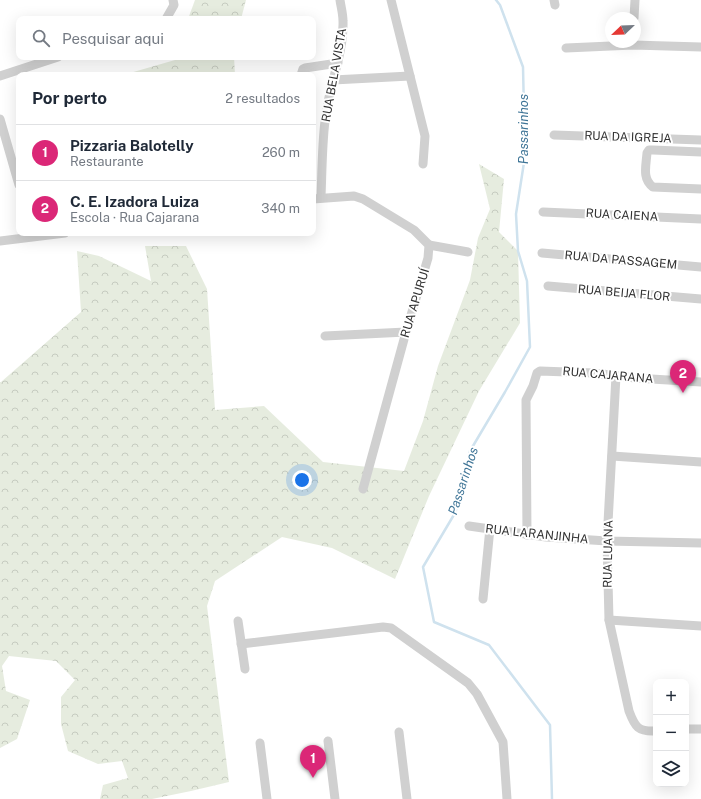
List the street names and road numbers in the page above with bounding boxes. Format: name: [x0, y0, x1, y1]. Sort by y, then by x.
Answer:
street label: RUA BELA VISTA: [319, 26, 349, 123]
street label: RUA DA IGREJA: [584, 128, 672, 146]
street label: RUA CAIENA: [585, 206, 659, 224]
street label: RUA DA PASSAGEM: [564, 248, 678, 272]
street label: RUA APURUÍ: [398, 266, 432, 339]
street label: RUA BEIJA FLOR: [577, 282, 671, 304]
street label: RUA CAJARANA: [562, 364, 654, 386]
street label: RUA LUANA: [600, 519, 616, 588]
street label: RUA LARANJINHA: [485, 522, 590, 546]

